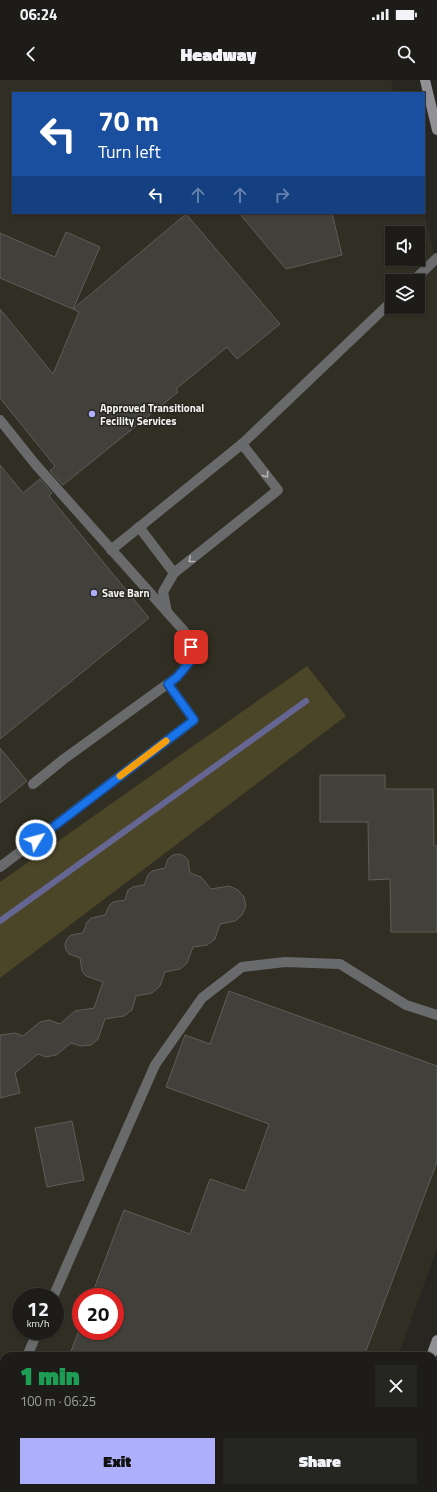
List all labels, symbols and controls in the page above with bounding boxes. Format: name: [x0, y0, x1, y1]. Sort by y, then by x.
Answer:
text: 06:24: [20, 3, 57, 26]
text: Headway: [181, 41, 256, 68]
icon: back: [20, 43, 42, 65]
icon: search: [395, 43, 417, 65]
text: 70 m: [98, 99, 159, 142]
icon: left: [32, 108, 84, 160]
text: Turn left: [98, 138, 161, 165]
icon: left: [145, 184, 167, 206]
icon: ahead: [187, 184, 209, 206]
icon: ahead: [229, 184, 251, 206]
icon: right: [271, 184, 293, 206]
map controls: [385, 226, 425, 314]
button: sound: [385, 226, 425, 266]
button: layers: [385, 274, 425, 314]
place label: Approved Transitional Fecility Services: [100, 400, 204, 429]
marker: Approved Transitional Fecility Services: [87, 409, 97, 419]
one-way arrow: [261, 471, 268, 478]
one-way arrow: [189, 555, 196, 562]
place label: Save Barn: [102, 585, 149, 601]
marker: Save Barn: [89, 588, 99, 598]
pin: [174, 630, 208, 664]
icon: arrive: [180, 636, 202, 658]
position arrow: [15, 819, 57, 861]
speed limit sign: 20: [72, 1288, 124, 1340]
text: 12: [27, 1293, 49, 1324]
text: km/h: [27, 1316, 49, 1331]
text: 1 min: [20, 1358, 80, 1394]
button: close: [375, 1365, 417, 1407]
text: 100 m · 06:25: [20, 1391, 96, 1411]
button: Exit: [20, 1438, 215, 1484]
button: Share: [223, 1438, 417, 1484]

